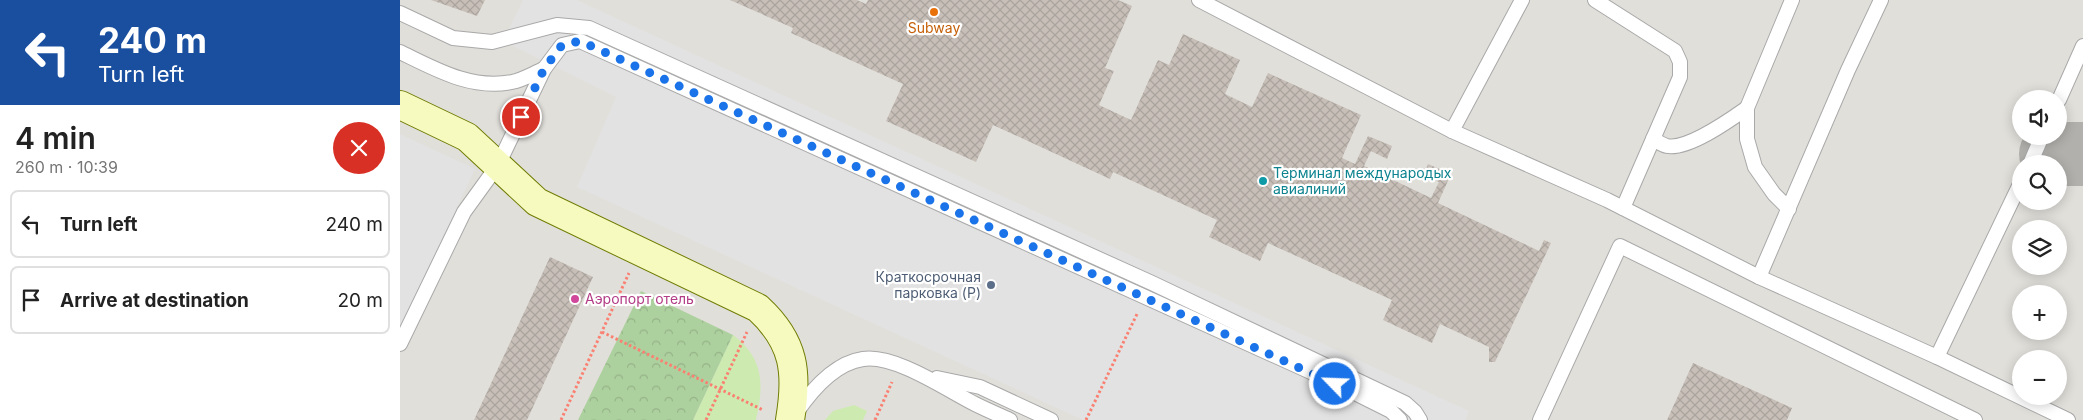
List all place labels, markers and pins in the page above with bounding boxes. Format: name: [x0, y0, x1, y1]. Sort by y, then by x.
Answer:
marker: Subway: [928, 6, 940, 18]
place label: Subway: [908, 19, 960, 36]
pin: [500, 96, 542, 138]
place label: Терминал международых авиалиний: [1273, 164, 1452, 197]
marker: Терминал международых авиалиний: [1257, 175, 1269, 187]
place label: Краткосрочная парковка (P): [876, 268, 981, 301]
marker: Краткосрочная парковка (P): [985, 279, 997, 291]
place label: Аэропорт отель: [585, 290, 694, 307]
marker: Аэропорт отель: [569, 293, 581, 305]

